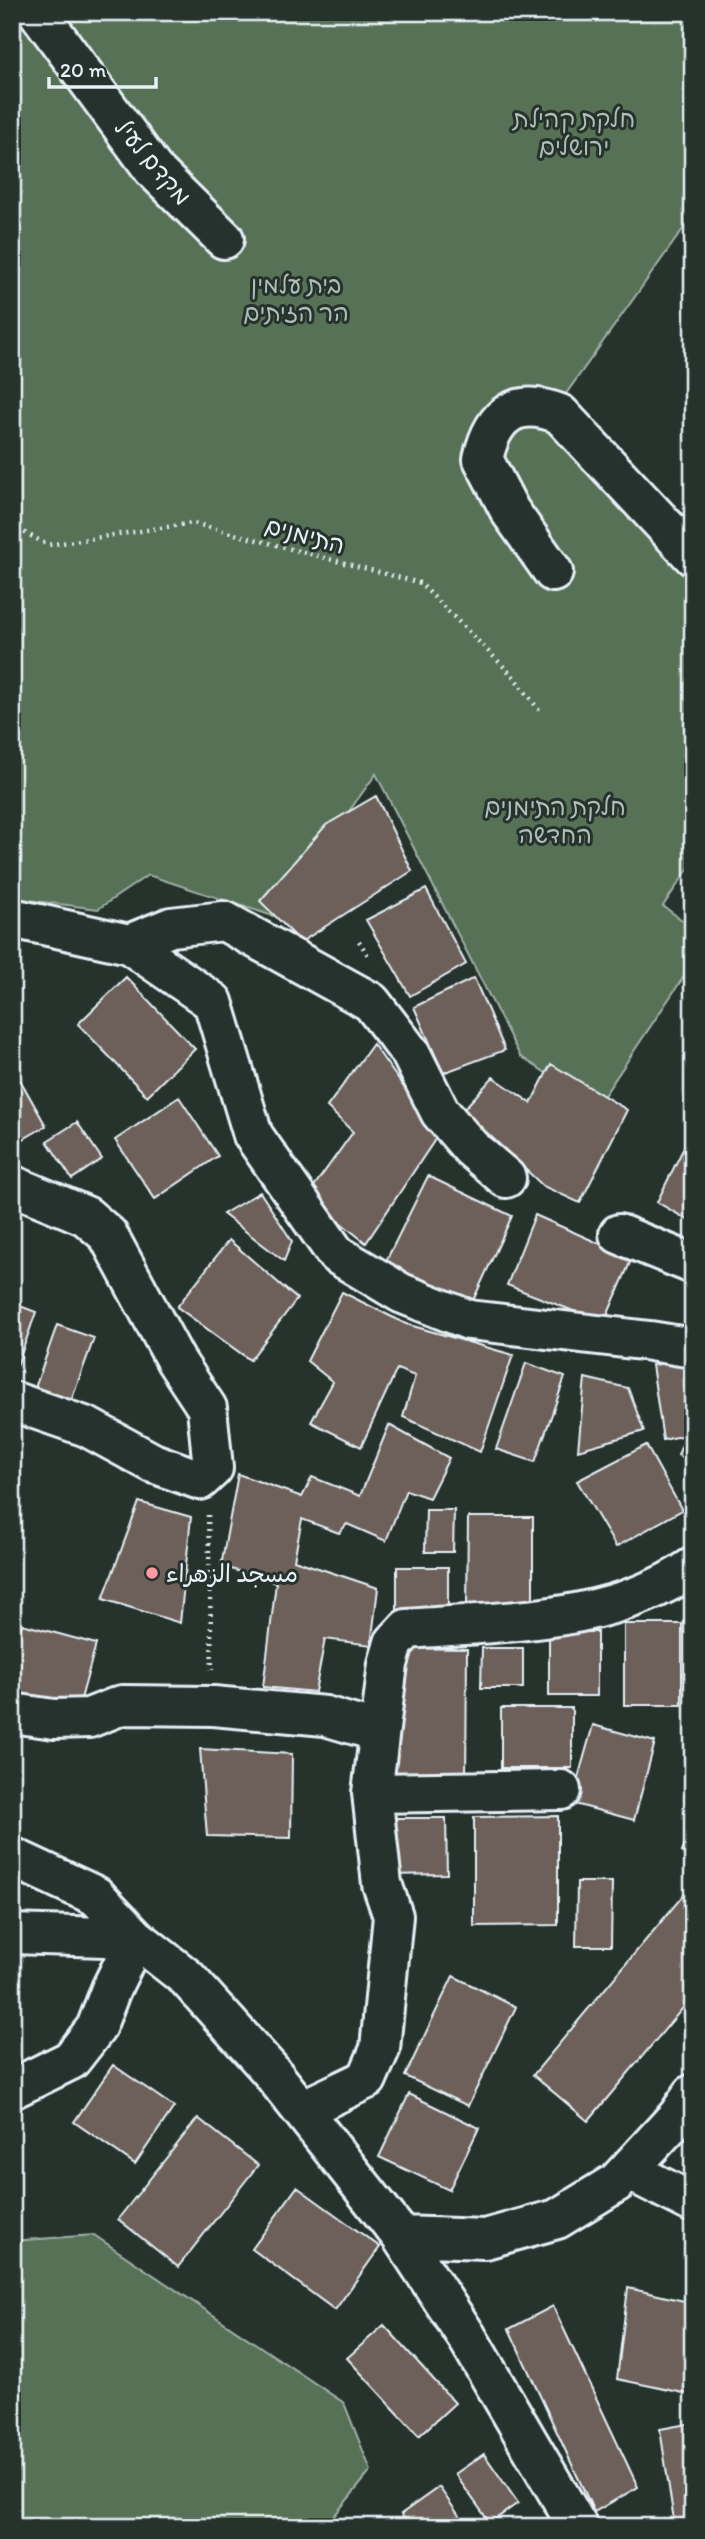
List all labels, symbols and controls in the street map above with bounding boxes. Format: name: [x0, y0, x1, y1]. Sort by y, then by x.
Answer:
scale bar: [49, 46, 156, 90]
text: 20 m: [60, 57, 107, 82]
park label: חלקת קהילת ירושלים: [511, 104, 635, 161]
street label: מקדם לעיל: [109, 113, 197, 211]
park label: בית עלמין הר הזיתים: [243, 270, 349, 327]
street label: התימנים: [262, 510, 348, 560]
park label: חלקת התימנים החדשה: [484, 792, 626, 849]
place label: مسجد الزهراء: [166, 1559, 298, 1588]
marker: مسجد الزهراء: [144, 1565, 160, 1581]

